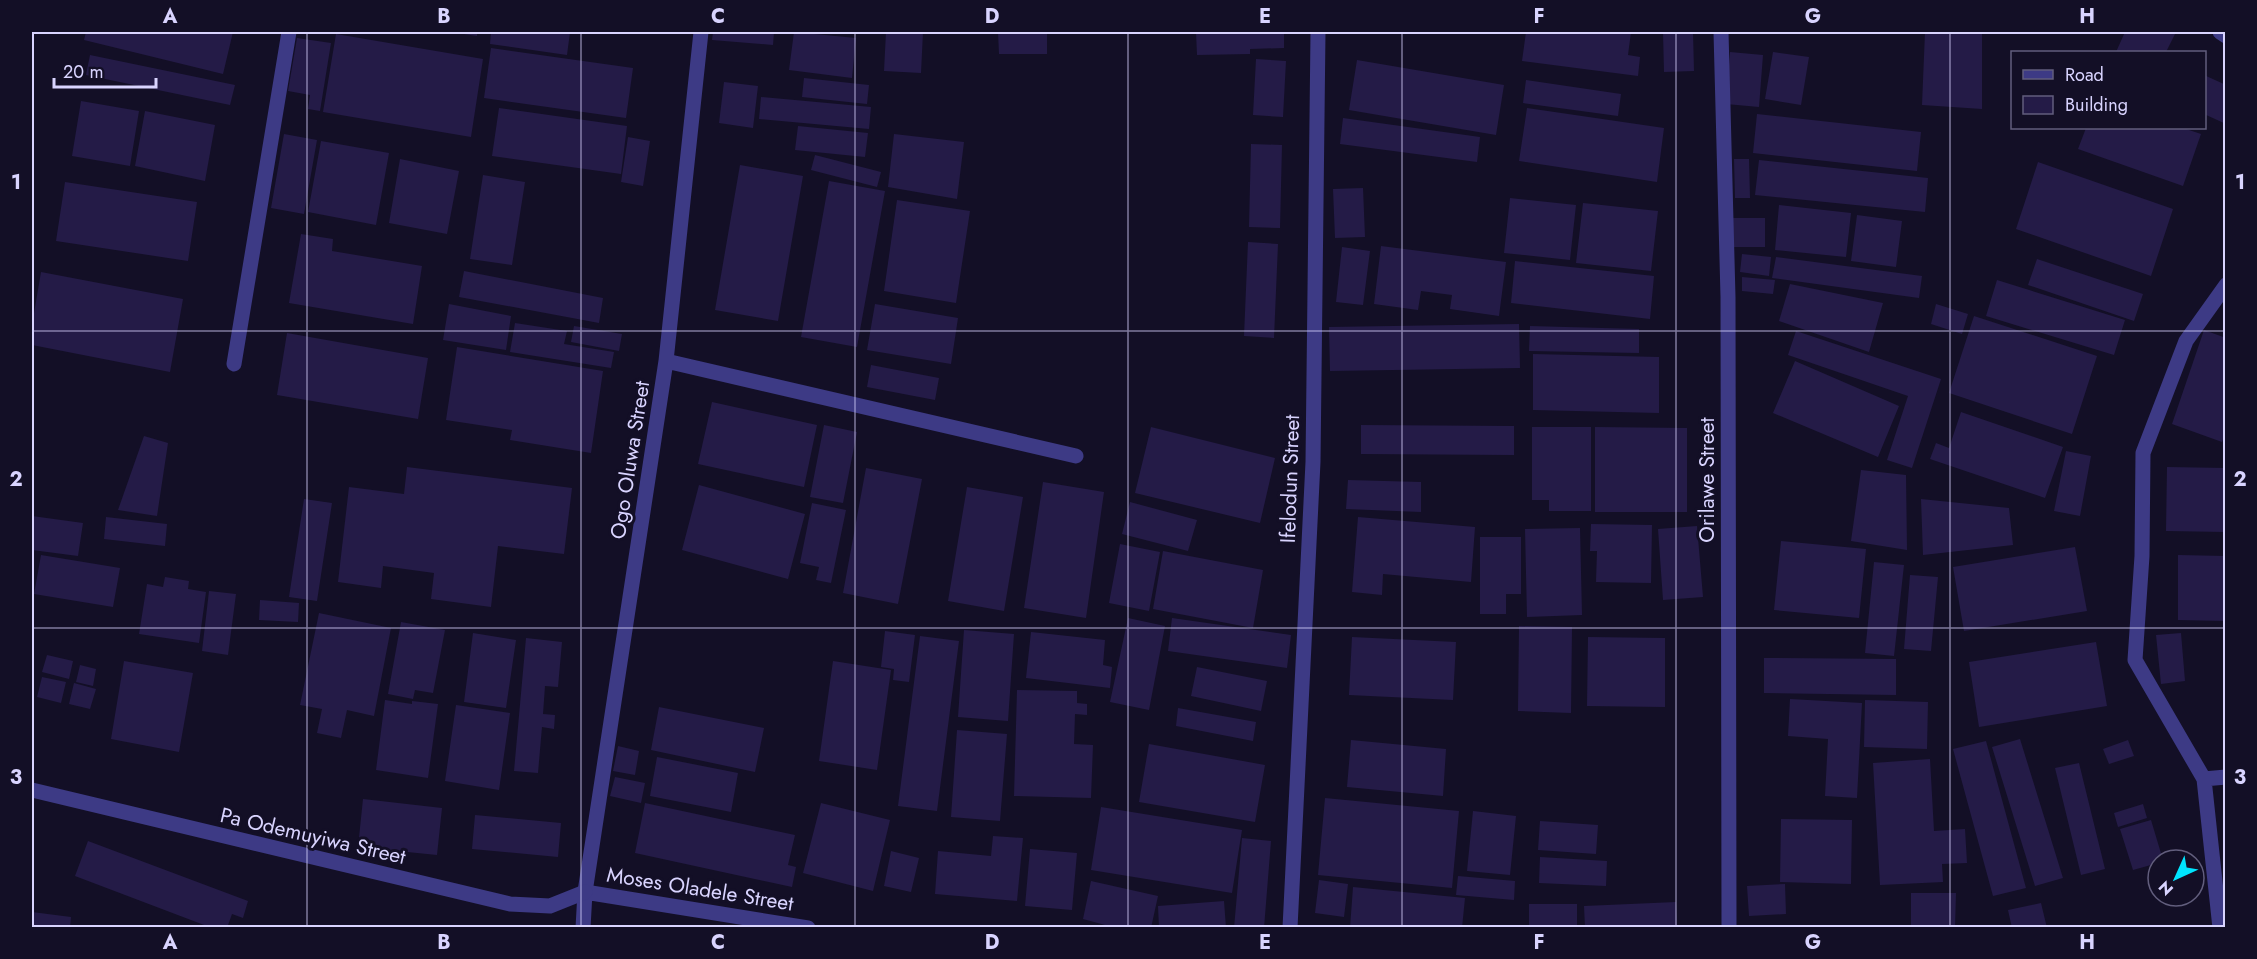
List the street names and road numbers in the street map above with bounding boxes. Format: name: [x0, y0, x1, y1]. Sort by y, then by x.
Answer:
street label: Ogo Oluwa Street: [603, 379, 657, 541]
street label: Ifelodun Street: [1273, 414, 1307, 544]
street label: Orilawe Street: [1692, 417, 1722, 543]
street label: Pa Odemuyiwa Street: [217, 800, 409, 872]
street label: Moses Oladele Street: [604, 859, 796, 919]

